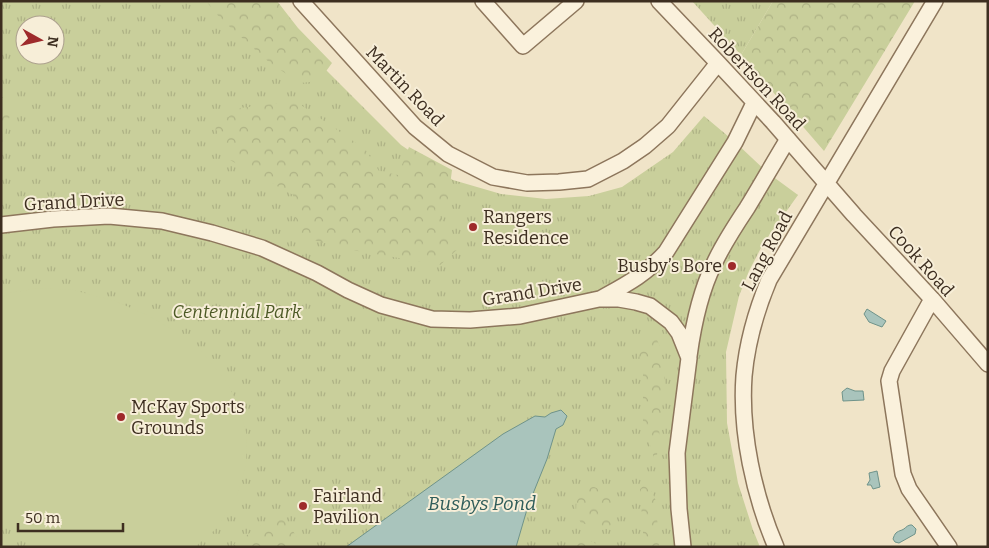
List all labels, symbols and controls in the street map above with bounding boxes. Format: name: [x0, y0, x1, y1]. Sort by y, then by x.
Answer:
north arrow: [15, 15, 65, 65]
street label: Robertson Road: [704, 23, 810, 135]
text: N: [43, 35, 62, 48]
street label: Martin Road: [361, 41, 449, 131]
street label: Grand Drive: [23, 188, 125, 216]
place label: Rangers Residence: [483, 206, 569, 249]
street label: Lang Road: [737, 207, 797, 295]
marker: Rangers Residence: [467, 221, 479, 233]
street label: Cook Road: [883, 221, 959, 301]
place label: Busby’s Bore: [617, 255, 722, 277]
marker: Busby’s Bore: [726, 260, 738, 272]
street label: Grand Drive: [481, 273, 583, 311]
park label: Centennial Park: [173, 301, 302, 323]
place label: McKay Sports Grounds: [131, 396, 245, 439]
marker: McKay Sports Grounds: [115, 411, 127, 423]
place label: Fairland Pavilion: [313, 485, 383, 528]
water label: Busbys Pond: [428, 492, 536, 515]
scale bar: [18, 500, 122, 532]
marker: Fairland Pavilion: [297, 500, 309, 512]
text: 50 m: [25, 509, 61, 527]

